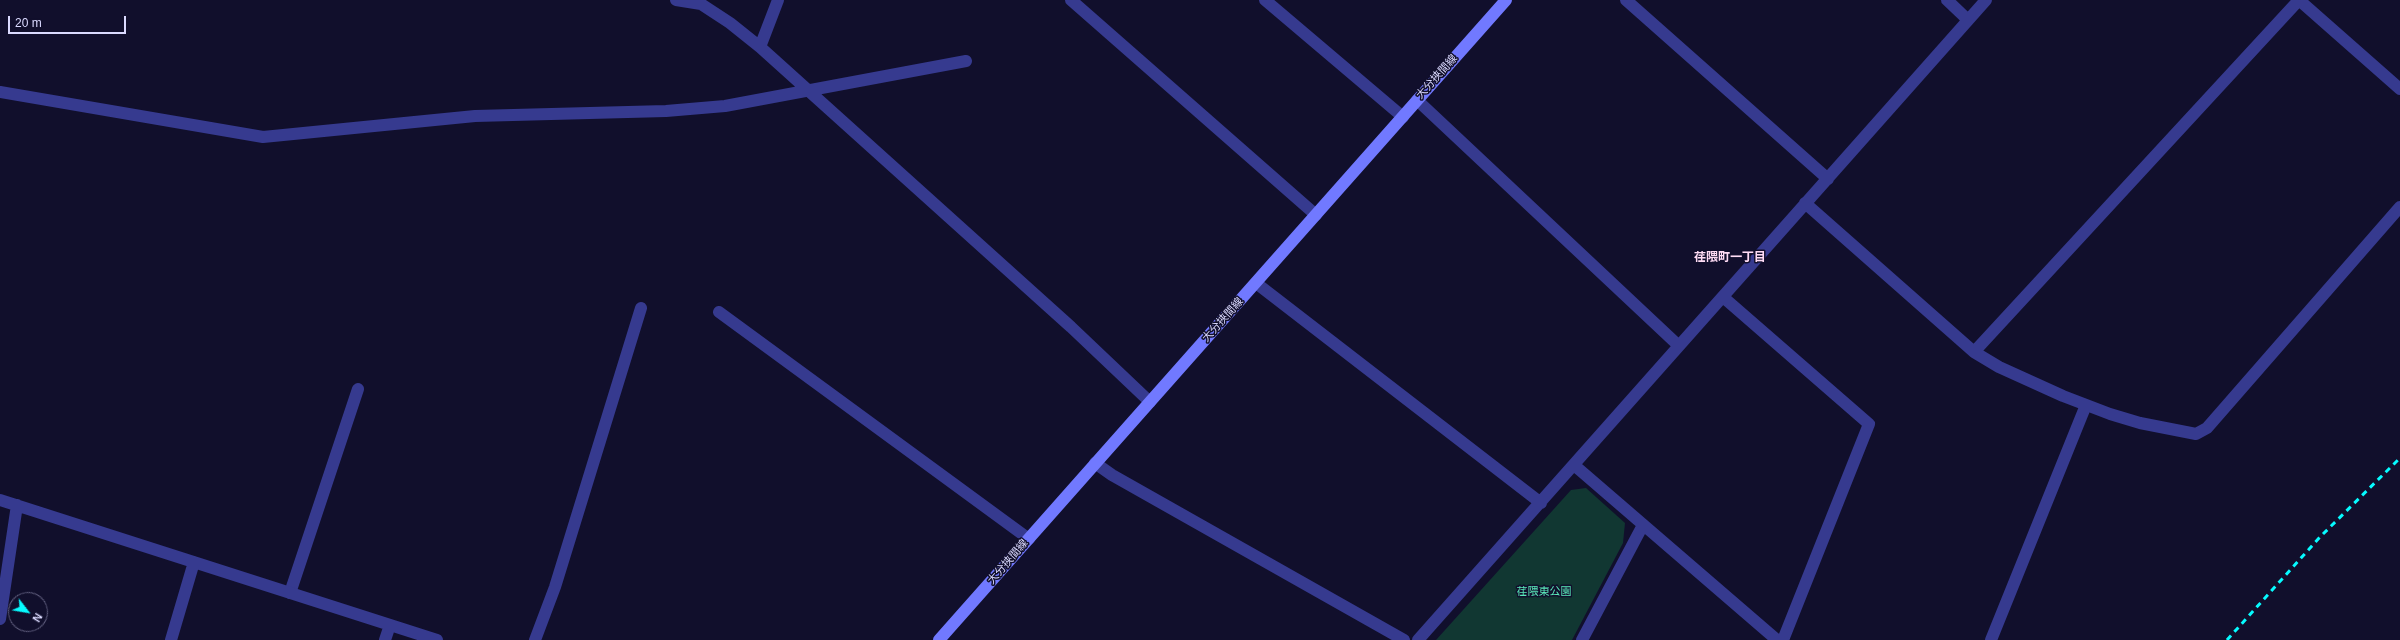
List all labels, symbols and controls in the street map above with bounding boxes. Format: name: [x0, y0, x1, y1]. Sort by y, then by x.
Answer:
scale bar: [10, 8, 128, 34]
text: 20 m: [15, 16, 42, 30]
street label: 大分挾間線: [1414, 52, 1460, 102]
district label: 荏隈町一丁目: [1694, 251, 1766, 265]
street label: 大分挾間線: [1200, 295, 1246, 345]
street label: 大分挾間線: [985, 537, 1031, 587]
park label: 荏隈東公園: [1517, 585, 1571, 599]
north arrow: [8, 592, 48, 632]
text: N: [30, 611, 45, 624]

